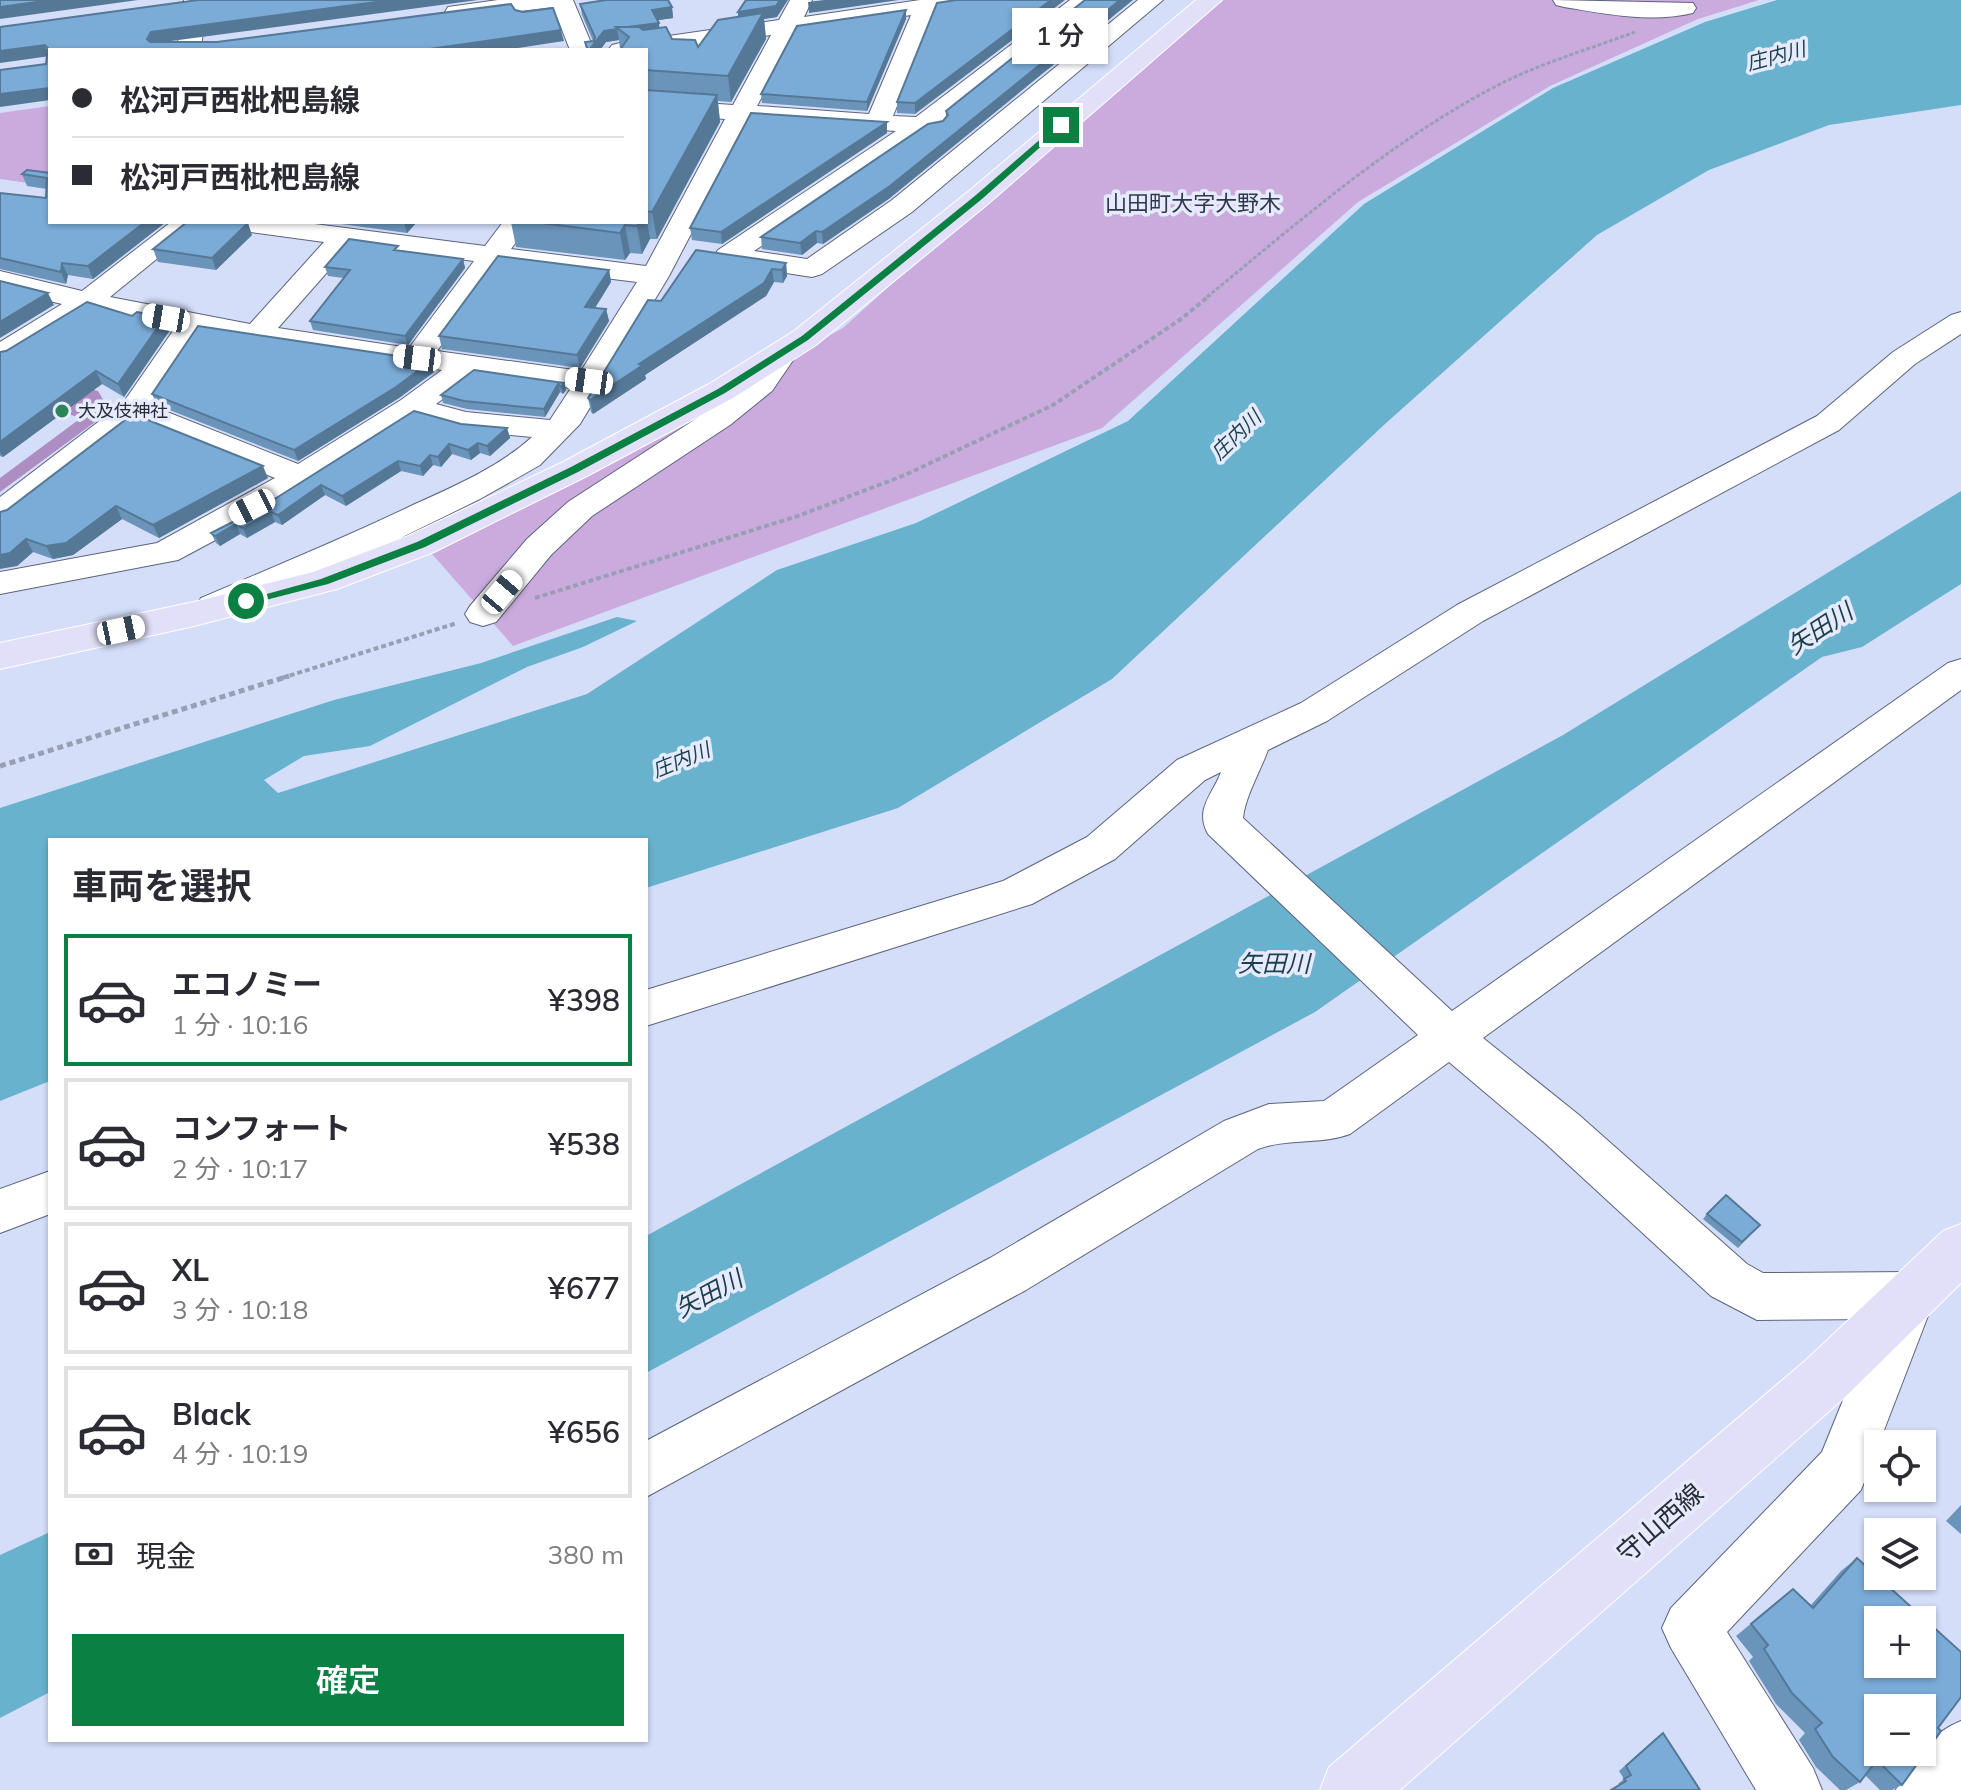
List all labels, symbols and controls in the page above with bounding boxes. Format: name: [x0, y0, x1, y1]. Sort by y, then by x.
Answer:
callout: 1 分: [1013, 9, 1109, 65]
text: 1 分: [1036, 19, 1084, 52]
water label: 庄内川: [1744, 35, 1810, 75]
text: 松河戸西枇杷島線: [120, 81, 360, 119]
route end: [1043, 107, 1079, 143]
text: 松河戸西枇杷島線: [120, 158, 360, 196]
district label: 山田町大字大野木: [1105, 189, 1281, 217]
car: [140, 302, 192, 334]
car: [392, 343, 442, 373]
car: [564, 366, 614, 396]
place label: 大及伎神社: [78, 399, 168, 422]
marker: 大及伎神社: [53, 402, 71, 420]
water label: 庄内川: [1205, 403, 1267, 464]
car: [225, 485, 279, 529]
car: [477, 566, 527, 618]
route start: [228, 583, 264, 619]
water label: 矢田川: [1781, 594, 1860, 660]
car: [95, 613, 147, 647]
water label: 庄内川: [648, 736, 715, 782]
text: 車両を選択: [72, 863, 252, 908]
water label: 矢田川: [1238, 948, 1313, 978]
icon: car: [76, 964, 148, 1036]
text: エコノミー: [172, 965, 322, 1003]
text: ¥398: [548, 981, 620, 1019]
text: 1 分 · 10:16: [172, 1008, 308, 1041]
icon: car: [76, 1108, 148, 1180]
text: コンフォート: [172, 1109, 351, 1147]
text: ¥538: [548, 1125, 620, 1163]
text: 2 分 · 10:17: [172, 1152, 308, 1185]
text: XL: [172, 1251, 209, 1289]
icon: car: [76, 1252, 148, 1324]
water label: 矢田川: [670, 1262, 750, 1323]
text: ¥677: [548, 1269, 620, 1307]
text: 3 分 · 10:18: [172, 1293, 308, 1326]
text: Black: [172, 1395, 251, 1433]
icon: car: [76, 1396, 148, 1468]
text: ¥656: [548, 1413, 620, 1451]
map controls: [1864, 1430, 1936, 1766]
button: locate: [1864, 1430, 1936, 1502]
text: 4 分 · 10:19: [172, 1437, 308, 1470]
street label: 守山西線: [1610, 1476, 1710, 1569]
button: layers: [1864, 1518, 1936, 1590]
icon: cash: [72, 1532, 116, 1576]
text: 現金: [136, 1537, 196, 1575]
text: 380 m: [548, 1538, 624, 1571]
button: +: [1864, 1606, 1936, 1678]
button: 確定: [72, 1634, 624, 1726]
button: −: [1864, 1694, 1936, 1766]

